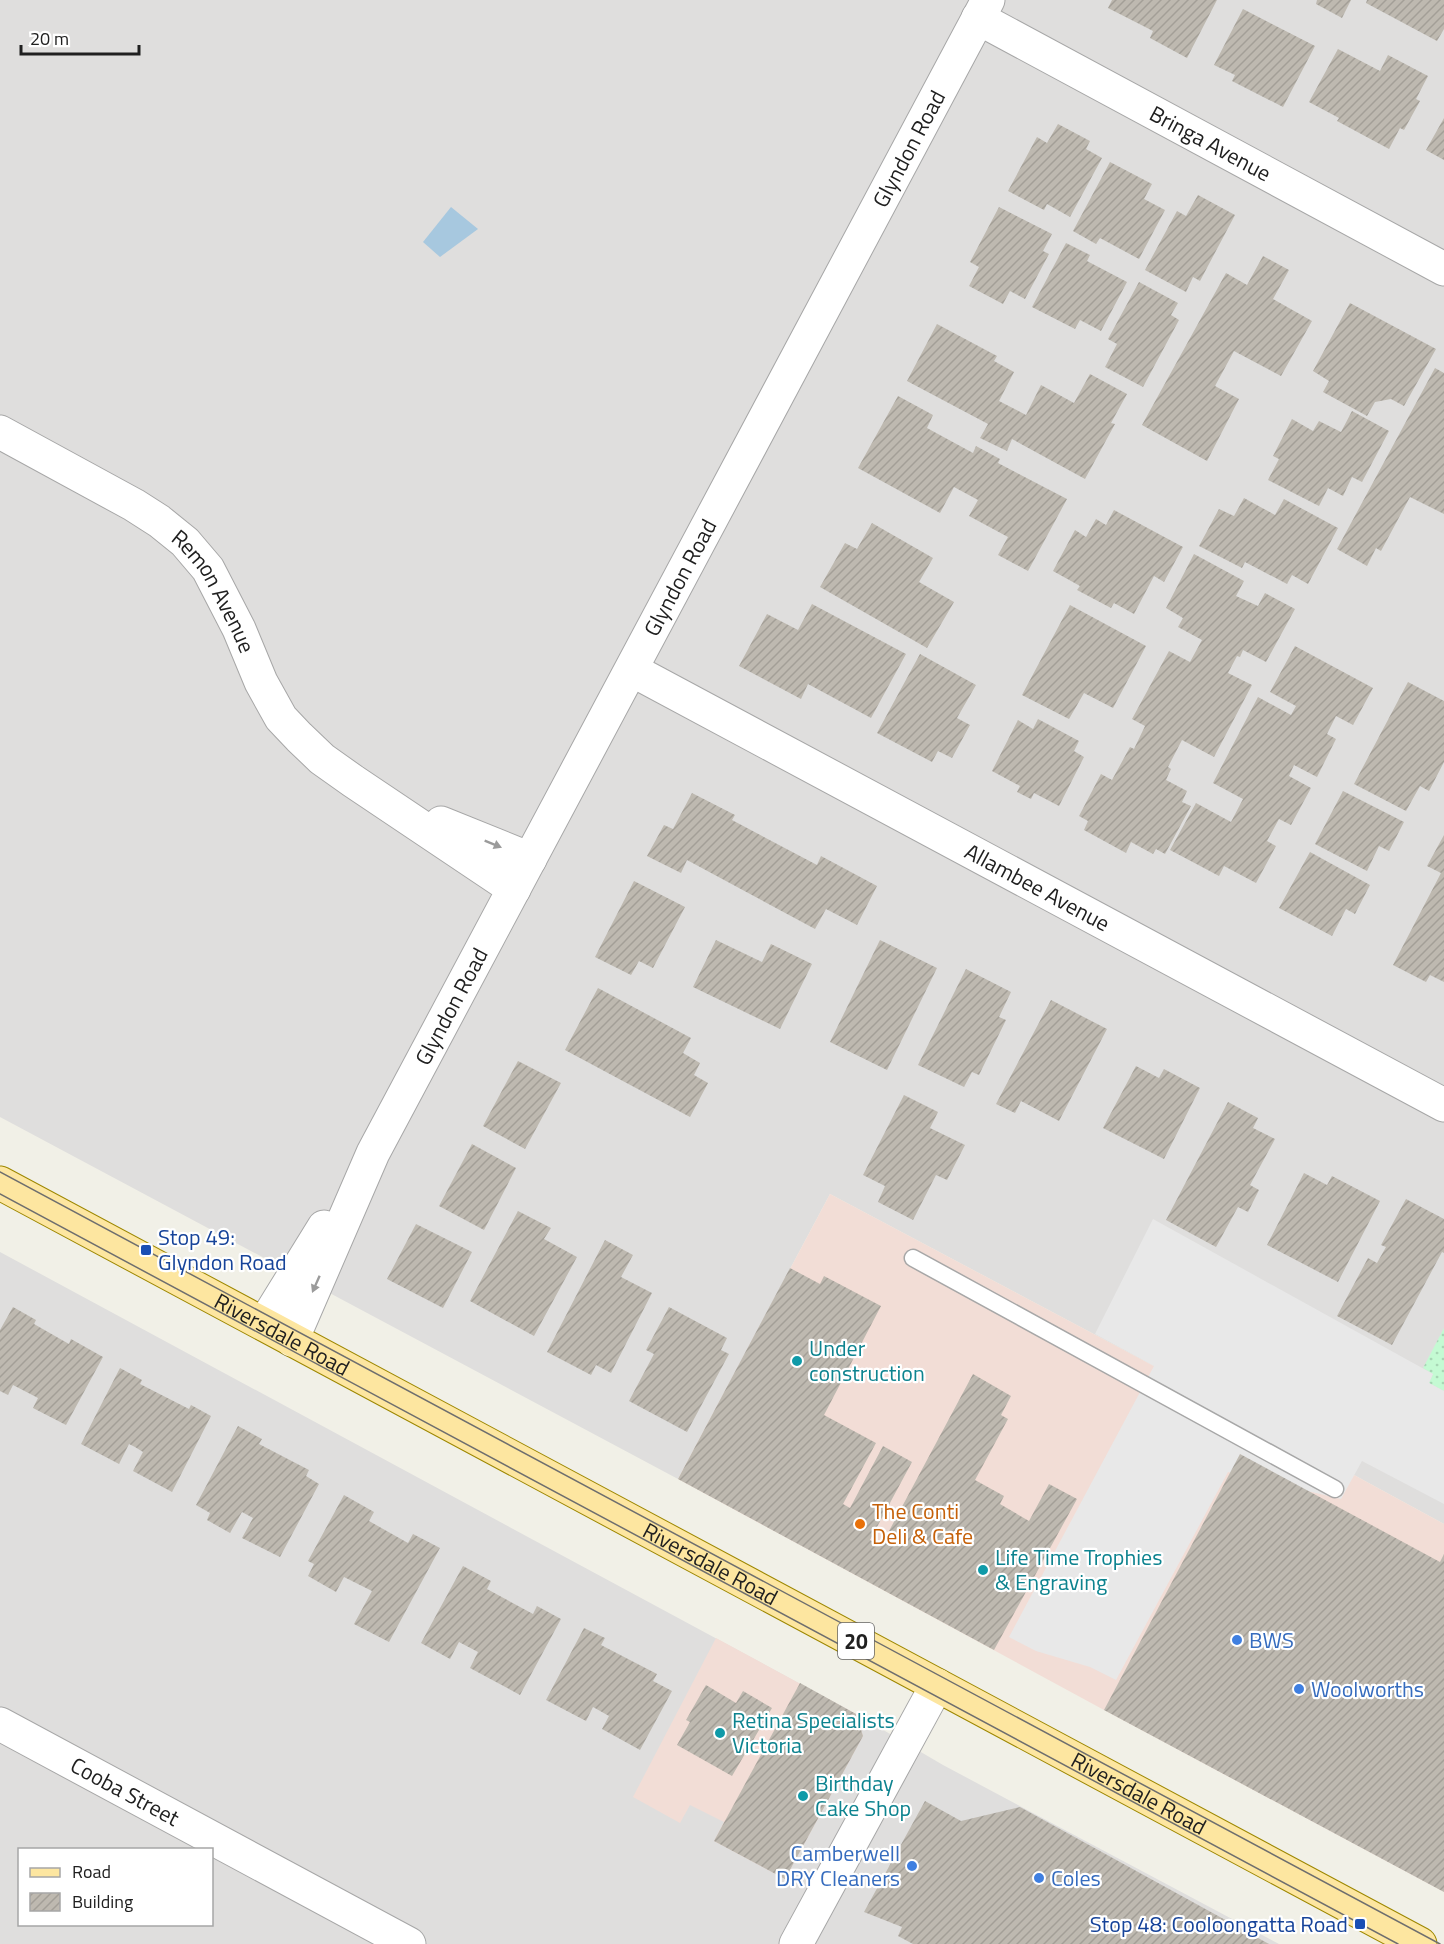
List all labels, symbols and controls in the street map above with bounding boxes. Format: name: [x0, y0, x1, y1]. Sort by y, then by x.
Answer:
scale bar: [21, 18, 140, 56]
text: 20 m: [30, 25, 69, 52]
street label: Glyndon Road: [863, 84, 954, 214]
street label: Bringa Avenue: [1143, 96, 1277, 190]
street label: Glyndon Road: [635, 513, 725, 642]
street label: Remon Avenue: [164, 521, 264, 658]
street label: Allambee Avenue: [959, 834, 1116, 940]
one-way arrow: [484, 840, 502, 849]
street label: Glyndon Road: [406, 942, 497, 1071]
place label: Stop 49: Glyndon Road: [158, 1220, 287, 1279]
marker: Stop 49: Glyndon Road: [139, 1243, 153, 1257]
one-way arrow: [312, 1275, 321, 1292]
street label: Riversdale Road: [208, 1284, 356, 1384]
place label: Under construction: [809, 1331, 925, 1390]
marker: Under construction: [790, 1354, 804, 1368]
place label: The Conti Deli & Cafe: [872, 1494, 973, 1553]
street label: Riversdale Road: [637, 1514, 784, 1614]
marker: The Conti Deli & Cafe: [853, 1517, 867, 1531]
place label: Life Time Trophies & Engraving: [995, 1540, 1162, 1599]
marker: Life Time Trophies & Engraving: [976, 1563, 990, 1577]
road number: 20: [838, 1623, 874, 1659]
place label: BWS: [1249, 1623, 1294, 1657]
marker: BWS: [1230, 1633, 1244, 1647]
place label: Woolworths: [1311, 1672, 1424, 1706]
marker: Woolworths: [1292, 1682, 1306, 1696]
place label: Retina Specialists Victoria: [732, 1703, 895, 1762]
marker: Retina Specialists Victoria: [713, 1726, 727, 1740]
street label: Riversdale Road: [1065, 1743, 1213, 1843]
street label: Cooba Street: [64, 1748, 186, 1835]
place label: Birthday Cake Shop: [815, 1766, 911, 1825]
marker: Birthday Cake Shop: [796, 1789, 810, 1803]
place label: Camberwell DRY Cleaners: [776, 1836, 900, 1895]
legend: [18, 1848, 213, 1926]
text: Road: [72, 1858, 111, 1885]
marker: Camberwell DRY Cleaners: [905, 1859, 919, 1873]
place label: Coles: [1051, 1861, 1101, 1895]
marker: Coles: [1032, 1871, 1046, 1885]
text: Building: [72, 1888, 133, 1915]
place label: Stop 48: Cooloongatta Road: [1090, 1907, 1348, 1941]
marker: Stop 48: Cooloongatta Road: [1353, 1917, 1367, 1931]

